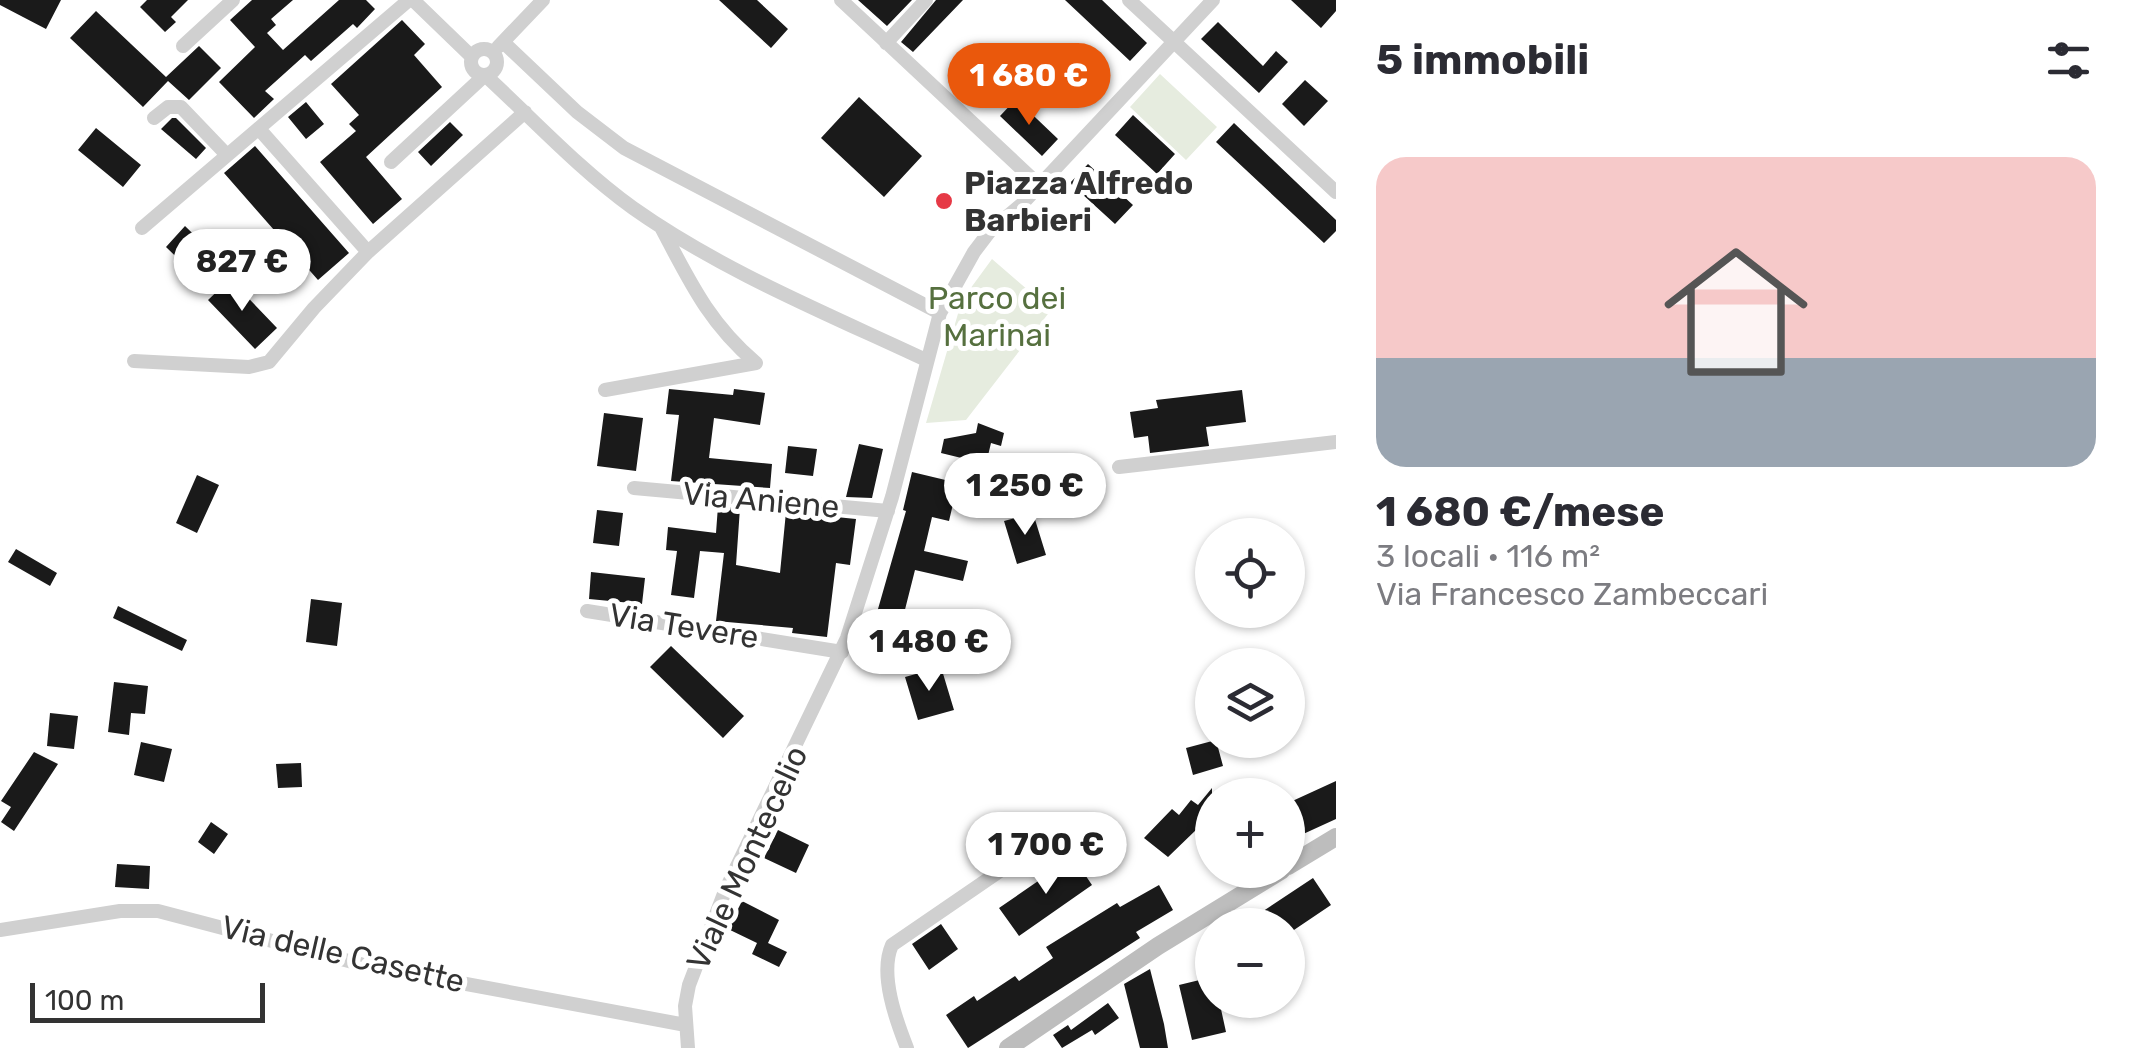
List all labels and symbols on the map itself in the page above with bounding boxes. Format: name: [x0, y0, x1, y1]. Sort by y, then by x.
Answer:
pin: 1 680 €: [937, 43, 1121, 128]
place label: Piazza Alfredo Barbieri: [964, 164, 1193, 239]
marker: Piazza Alfredo Barbieri: [933, 190, 955, 212]
pin: 827 €: [172, 229, 312, 314]
park label: Parco dei Marinai: [928, 279, 1066, 354]
pin: 1 250 €: [933, 453, 1117, 538]
street label: Via Aniene: [681, 474, 841, 526]
street label: Via Tevere: [606, 595, 762, 657]
pin: 1 480 €: [837, 609, 1021, 694]
street label: Viale Montecelio: [679, 740, 815, 976]
pin: 1 700 €: [954, 812, 1138, 897]
street label: Via delle Casette: [218, 908, 468, 1000]
scale bar: [30, 978, 265, 1022]

